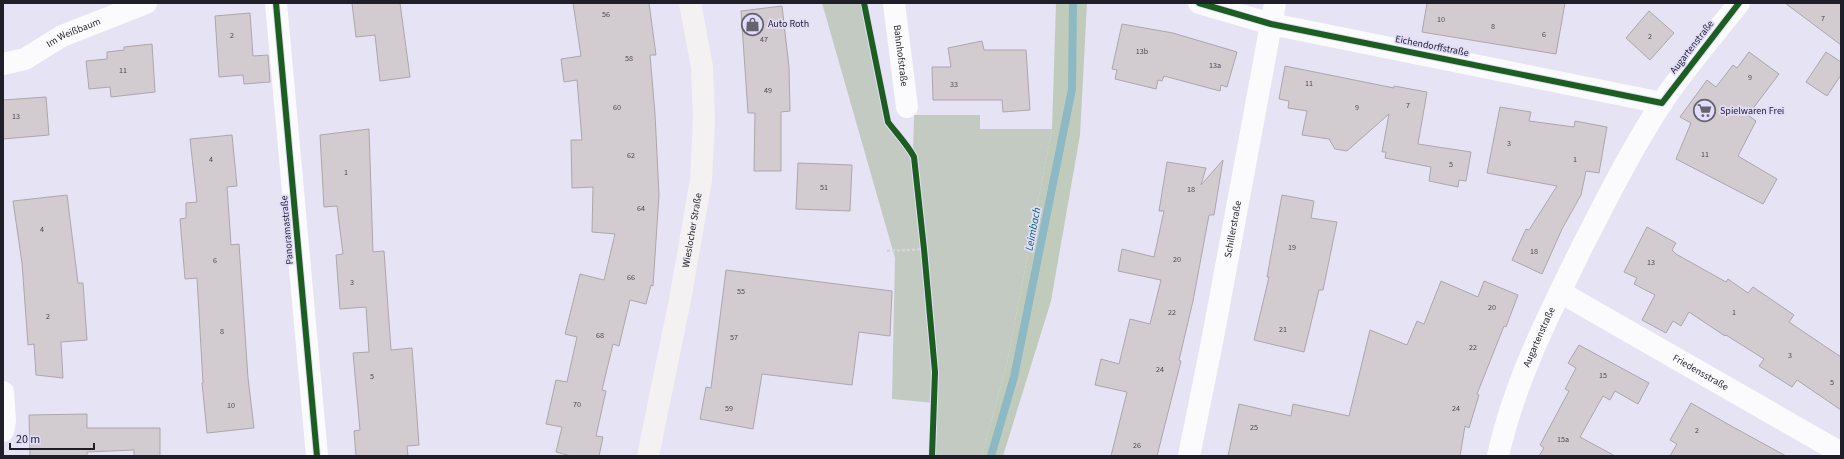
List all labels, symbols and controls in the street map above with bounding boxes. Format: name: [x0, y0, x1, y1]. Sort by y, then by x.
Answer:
house number: 56: [602, 9, 610, 20]
shop icon: Auto Roth: [739, 11, 765, 37]
house number: 7: [1821, 13, 1825, 24]
street label: Im Weißbaum: [44, 14, 103, 51]
house number: 10: [1437, 14, 1445, 25]
place label: Auto Roth: [768, 17, 809, 31]
street label: Augartenstraße: [1667, 17, 1717, 77]
house number: 8: [1491, 21, 1495, 32]
street label: Bahnhofstraße: [890, 24, 911, 87]
house number: 6: [1542, 29, 1546, 40]
house number: 2: [230, 30, 234, 41]
house number: 2: [1648, 31, 1652, 42]
street label: Eichendorffstraße: [1394, 32, 1470, 60]
house number: 47: [760, 34, 768, 45]
house number: 13b: [1136, 46, 1149, 57]
house number: 58: [625, 53, 633, 64]
house number: 13a: [1209, 60, 1221, 71]
house number: 11: [119, 65, 127, 76]
house number: 9: [1748, 72, 1752, 83]
house number: 11: [1305, 78, 1313, 89]
house number: 33: [950, 79, 958, 90]
house number: 49: [764, 85, 772, 96]
supermarket icon: Spielwaren Frei: [1692, 98, 1718, 124]
house number: 7: [1406, 100, 1410, 111]
house number: 60: [613, 102, 621, 113]
house number: 9: [1355, 102, 1359, 113]
place label: Spielwaren Frei: [1720, 104, 1784, 118]
house number: 13: [12, 111, 20, 122]
house number: 3: [1507, 138, 1511, 149]
house number: 11: [1701, 149, 1709, 160]
house number: 62: [627, 150, 635, 161]
house number: 4: [209, 154, 213, 165]
house number: 1: [1573, 154, 1577, 165]
house number: 5: [1449, 159, 1453, 170]
house number: 1: [344, 167, 348, 178]
house number: 51: [820, 182, 828, 193]
house number: 18: [1187, 184, 1195, 195]
street label: Wieslocher Straße: [679, 192, 706, 269]
street label: Panoramastraße: [277, 195, 297, 265]
street label: Schillerstraße: [1221, 200, 1245, 259]
house number: 64: [637, 203, 645, 214]
water label: Leimbach: [1021, 206, 1045, 252]
house number: 4: [40, 224, 44, 235]
house number: 19: [1288, 242, 1296, 253]
house number: 18: [1530, 246, 1538, 257]
house number: 20: [1173, 254, 1181, 265]
house number: 6: [213, 255, 217, 266]
house number: 13: [1647, 257, 1655, 268]
house number: 66: [627, 272, 635, 283]
house number: 3: [350, 277, 354, 288]
house number: 55: [737, 286, 745, 297]
house number: 20: [1488, 302, 1496, 313]
street label: Augartenstraße: [1520, 305, 1559, 369]
house number: 22: [1168, 307, 1176, 318]
house number: 1: [1732, 307, 1736, 318]
house number: 2: [46, 311, 50, 322]
house number: 21: [1279, 324, 1287, 335]
house number: 8: [220, 326, 224, 337]
house number: 68: [596, 330, 604, 341]
house number: 57: [730, 332, 738, 343]
house number: 22: [1469, 342, 1477, 353]
house number: 3: [1788, 350, 1792, 361]
street label: Friedensstraße: [1670, 351, 1731, 394]
house number: 24: [1156, 364, 1164, 375]
house number: 15: [1599, 370, 1607, 381]
house number: 5: [370, 371, 374, 382]
house number: 5: [1830, 377, 1834, 388]
house number: 70: [573, 399, 581, 410]
house number: 10: [227, 400, 235, 411]
house number: 59: [725, 403, 733, 414]
house number: 24: [1452, 403, 1460, 414]
house number: 25: [1250, 422, 1258, 433]
scale bar: [10, 425, 94, 451]
house number: 2: [1695, 425, 1699, 436]
text: 20 m: [16, 431, 40, 448]
house number: 15a: [1557, 434, 1569, 445]
house number: 26: [1133, 440, 1141, 451]

